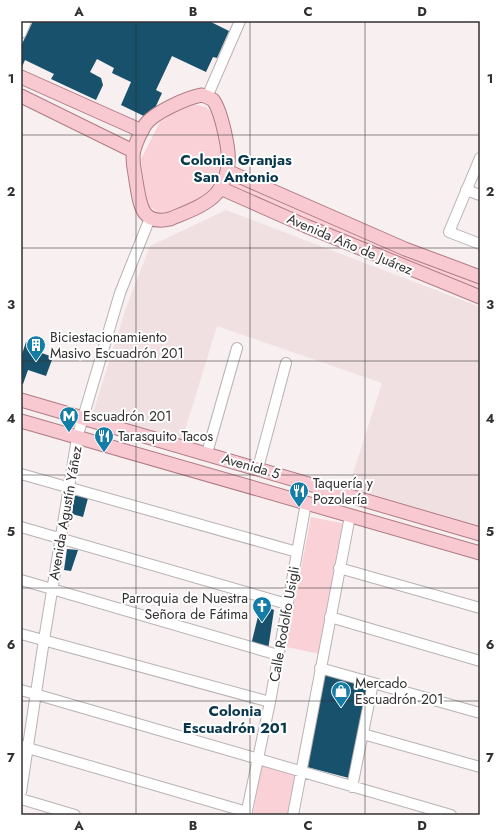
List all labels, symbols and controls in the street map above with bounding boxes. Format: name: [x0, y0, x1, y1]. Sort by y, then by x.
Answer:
text: A: [73, 2, 84, 21]
text: B: [189, 2, 198, 21]
text: C: [303, 2, 313, 21]
text: D: [417, 2, 427, 21]
text: 1: [8, 69, 14, 88]
text: 1: [487, 69, 493, 88]
district label: Colonia Granjas San Antonio: [180, 149, 292, 188]
text: 2: [7, 182, 15, 201]
text: 2: [486, 182, 494, 201]
street label: Avenida Año de Juárez: [284, 208, 417, 280]
text: 3: [7, 295, 15, 314]
text: 3: [486, 295, 494, 314]
place label: Biciestacionamiento Masivo Escuadrón 201: [50, 327, 184, 363]
building icon: Biciestacionamiento Masivo Escuadrón 201: [25, 334, 47, 362]
metro station icon: Escuadrón 201: [58, 405, 80, 433]
place label: Escuadrón 201: [83, 406, 172, 426]
text: 4: [6, 409, 16, 428]
text: 4: [485, 409, 495, 428]
restaurant icon: Tarasquito Tacos: [93, 425, 115, 453]
place label: Tarasquito Tacos: [118, 426, 213, 446]
street label: Avenida Agustín Yáñez: [43, 444, 87, 582]
street label: Avenida 5: [220, 448, 282, 484]
place label: Taquería y Pozolería: [313, 473, 374, 509]
restaurant icon: Taquería y Pozolería: [288, 480, 310, 508]
text: 5: [7, 522, 15, 541]
text: 5: [486, 522, 494, 541]
street label: Calle Rodolfo Usigli: [264, 565, 304, 683]
place label: Parroquia de Nuestra Señora de Fátima: [122, 588, 248, 624]
church icon: Parroquia de Nuestra Señora de Fátima: [251, 595, 273, 623]
text: 6: [7, 635, 16, 654]
text: 6: [486, 635, 495, 654]
place label: Mercado Escuadrón 201: [355, 673, 444, 709]
shop icon: Mercado Escuadrón 201: [330, 680, 352, 708]
district label: Colonia Escuadrón 201: [183, 700, 287, 739]
text: 7: [7, 748, 15, 767]
text: 7: [486, 748, 494, 767]
text: A: [73, 816, 84, 835]
text: B: [189, 816, 198, 835]
text: C: [303, 816, 313, 835]
text: D: [417, 816, 427, 835]

